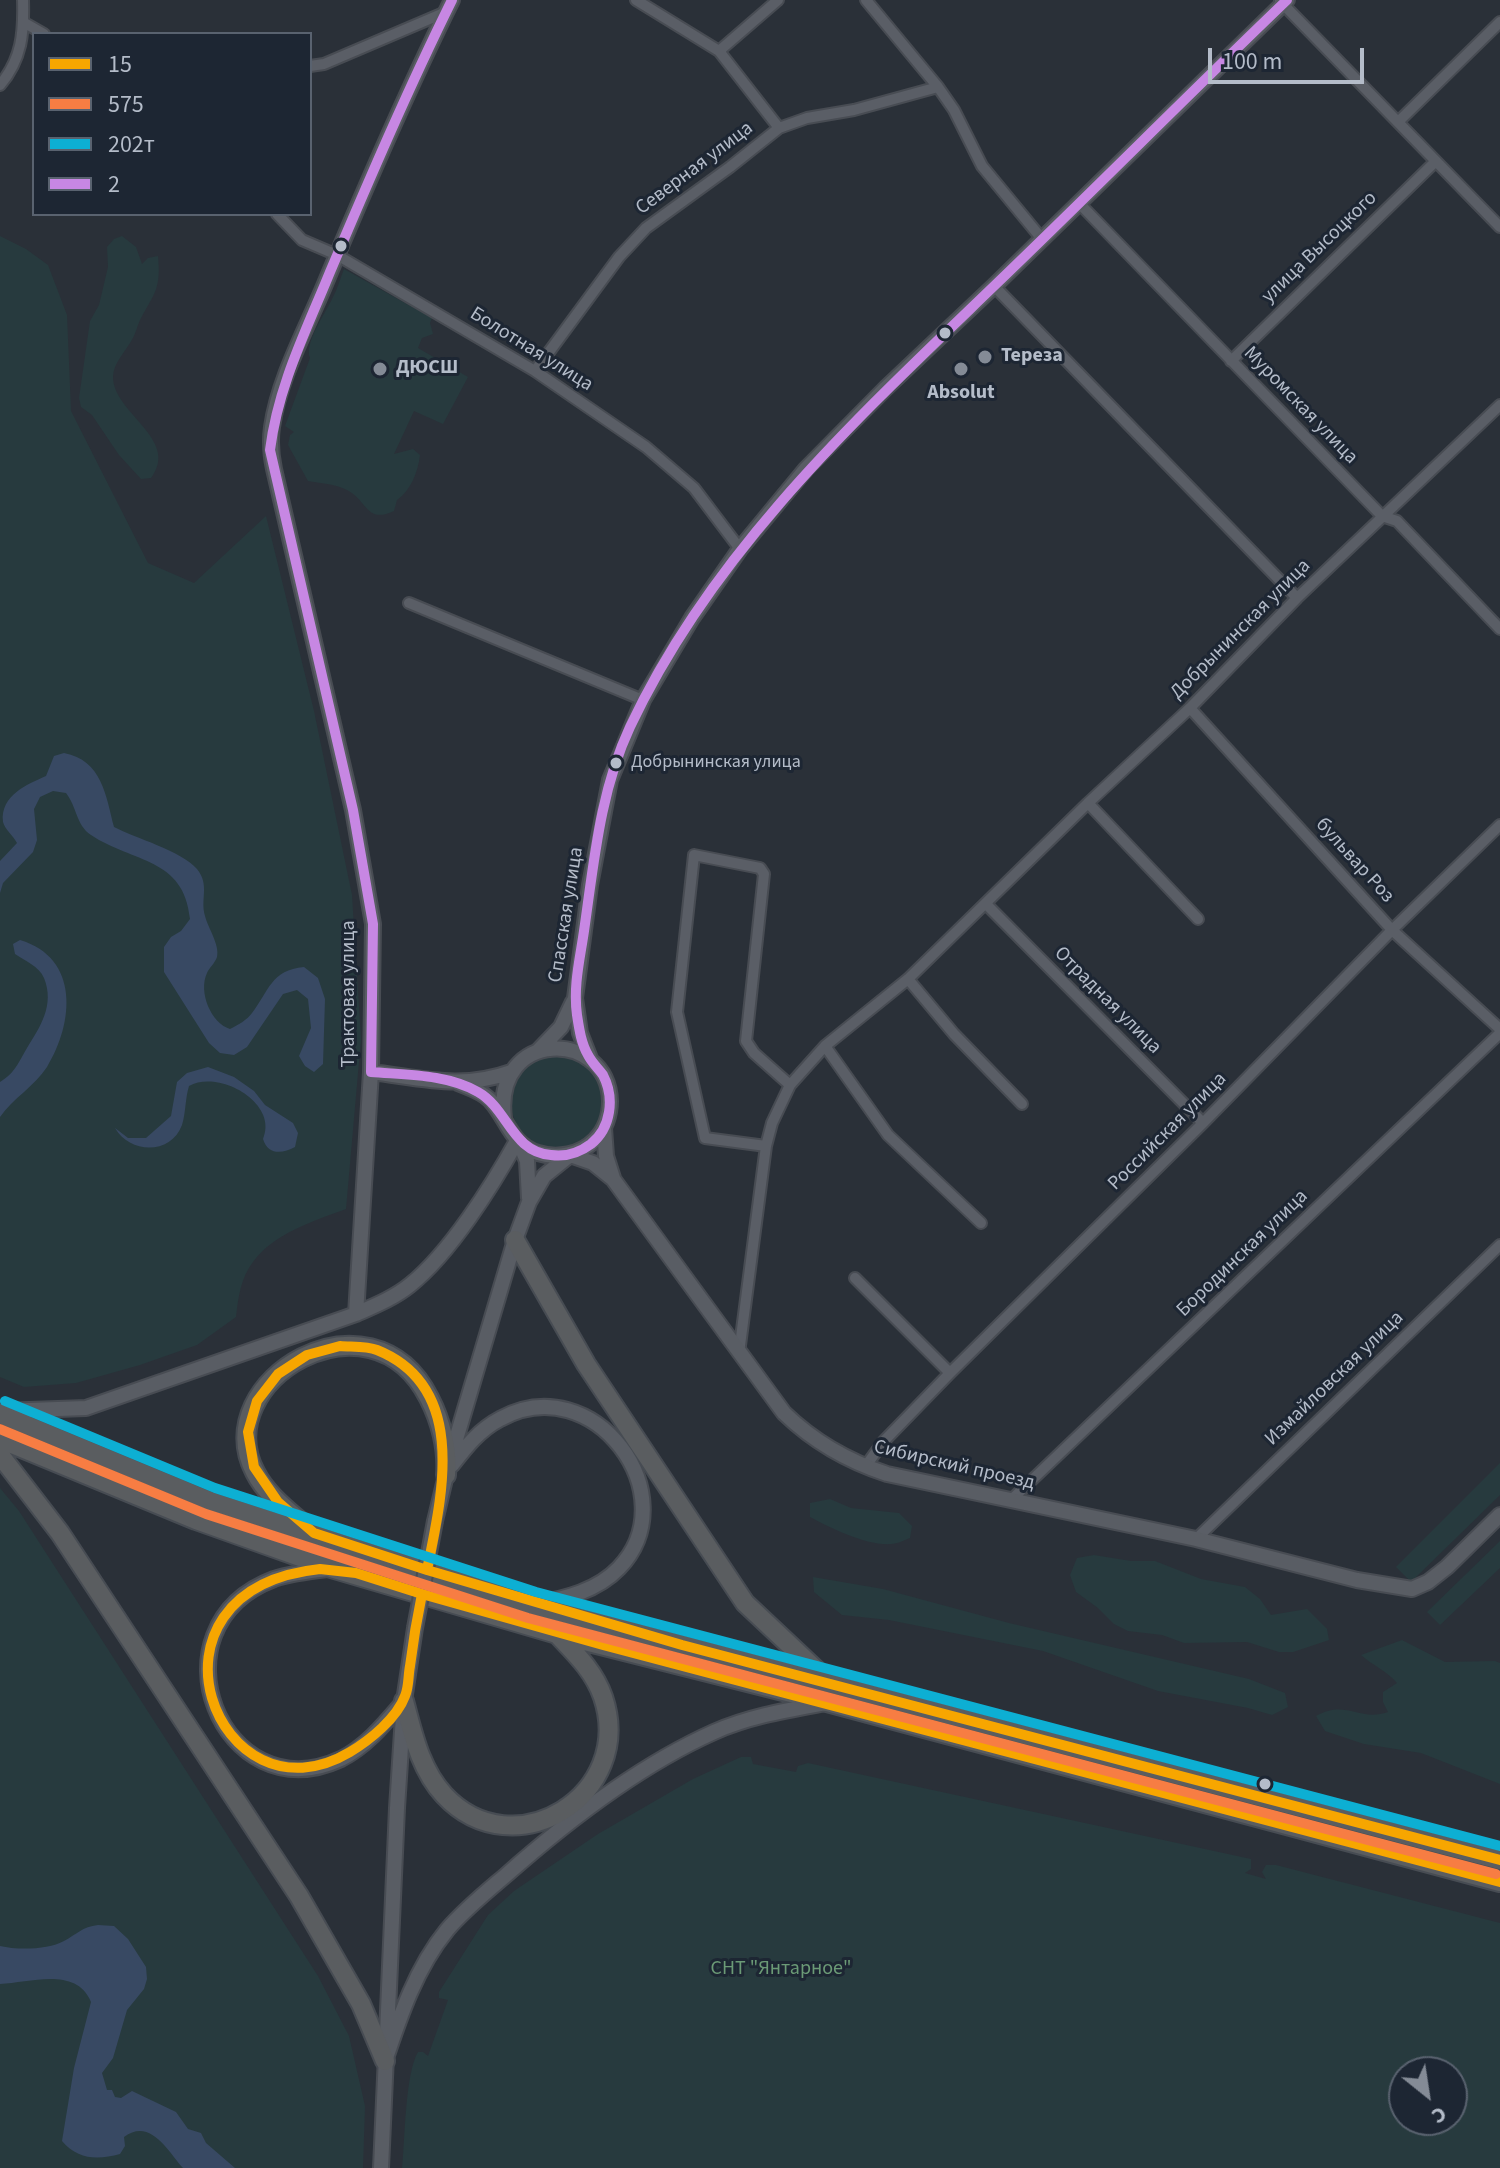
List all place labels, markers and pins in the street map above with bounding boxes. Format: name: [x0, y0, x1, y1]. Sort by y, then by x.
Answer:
unlabelled marker: [333, 238, 349, 254]
unlabelled marker: [937, 325, 953, 341]
place label: Тереза: [1001, 345, 1063, 369]
marker: Тереза: [976, 348, 994, 366]
place label: ДЮСШ: [396, 357, 458, 381]
marker: ДЮСШ: [371, 360, 389, 378]
marker: Absolut: [952, 360, 970, 378]
place label: Absolut: [927, 382, 995, 406]
place label: Добрынинская улица: [631, 752, 801, 774]
marker: Добрынинская улица: [608, 755, 624, 771]
unlabelled marker: [1257, 1776, 1273, 1792]

